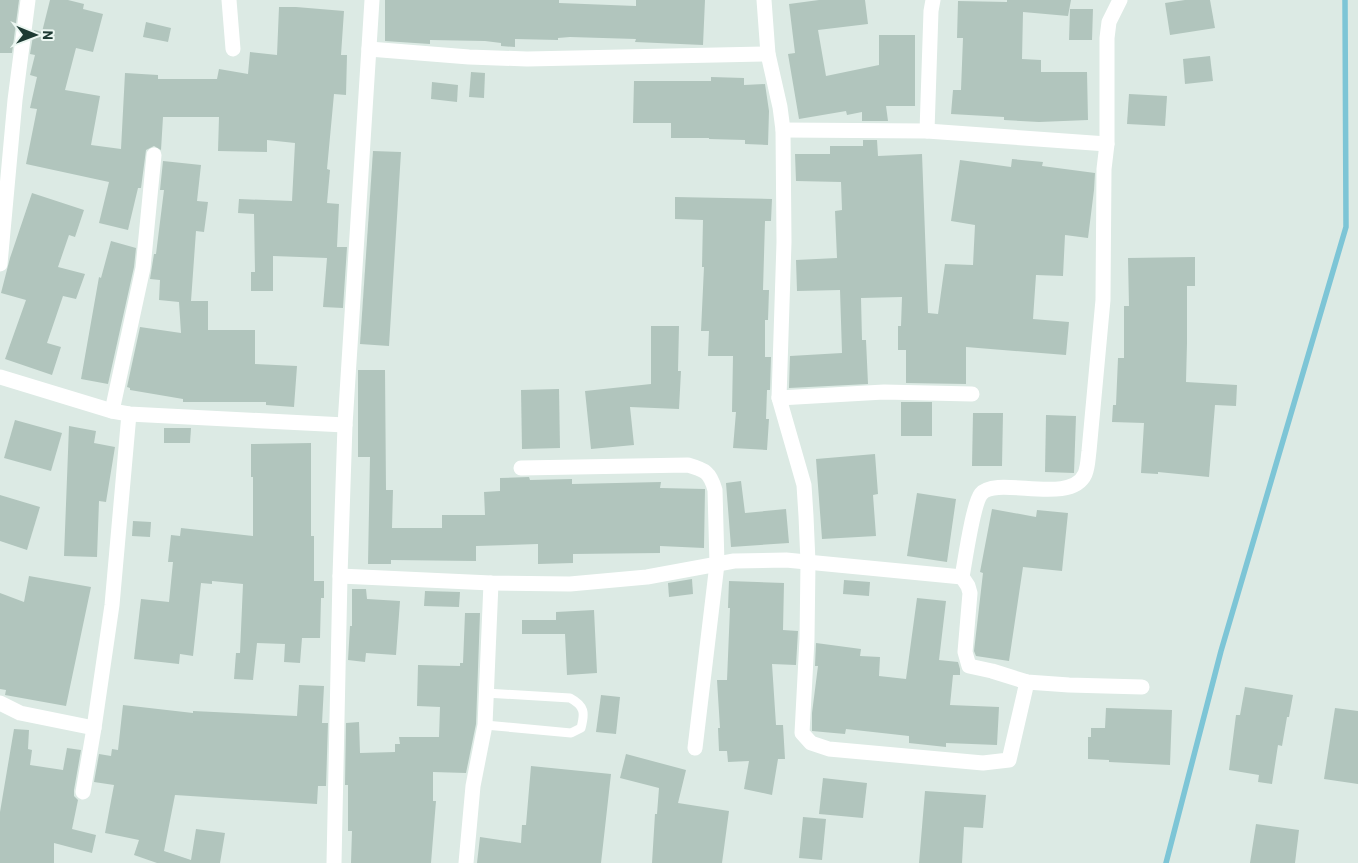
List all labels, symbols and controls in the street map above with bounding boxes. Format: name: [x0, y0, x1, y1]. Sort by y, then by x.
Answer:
north arrow: [10, 10, 60, 60]
text: N: [40, 30, 57, 40]

